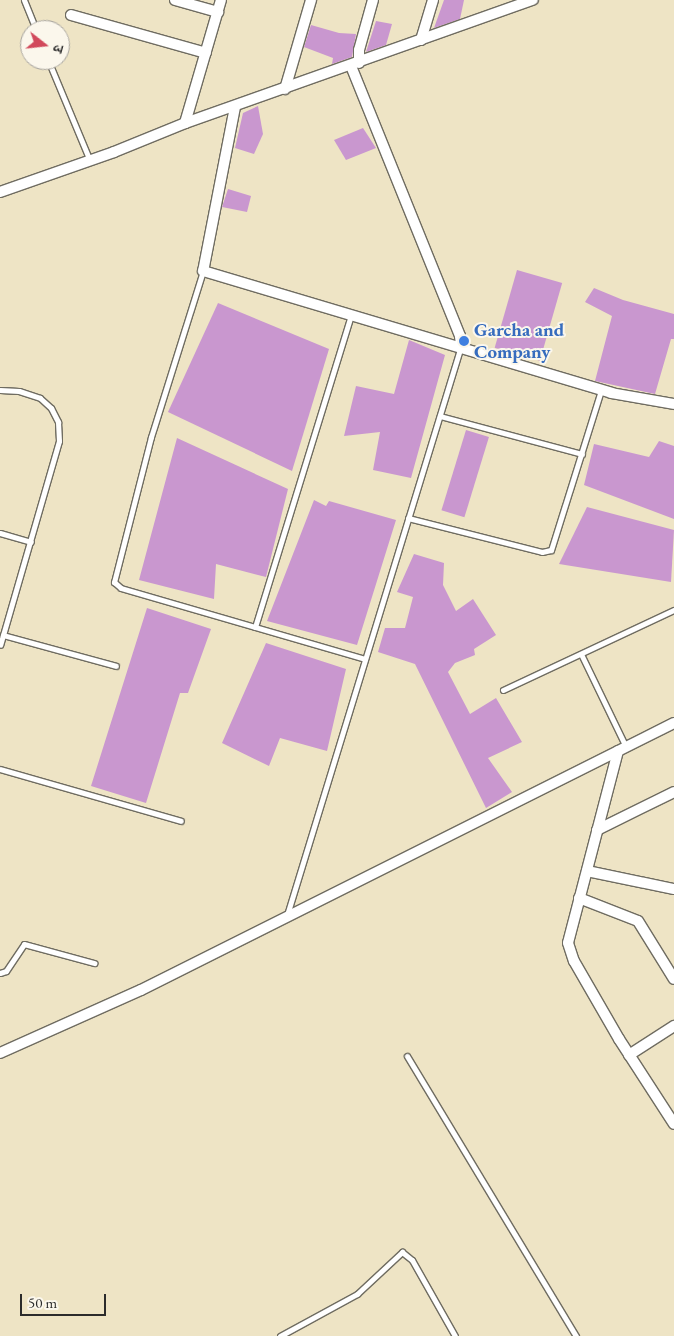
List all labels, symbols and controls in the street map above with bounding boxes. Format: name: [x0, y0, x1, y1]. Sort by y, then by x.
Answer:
north arrow: [20, 20, 70, 70]
text: उ: [49, 43, 68, 55]
place label: Garcha and Company: [474, 319, 564, 363]
marker: Garcha and Company: [458, 335, 470, 347]
scale bar: [22, 1284, 109, 1316]
text: 50 m: [28, 1293, 57, 1312]

